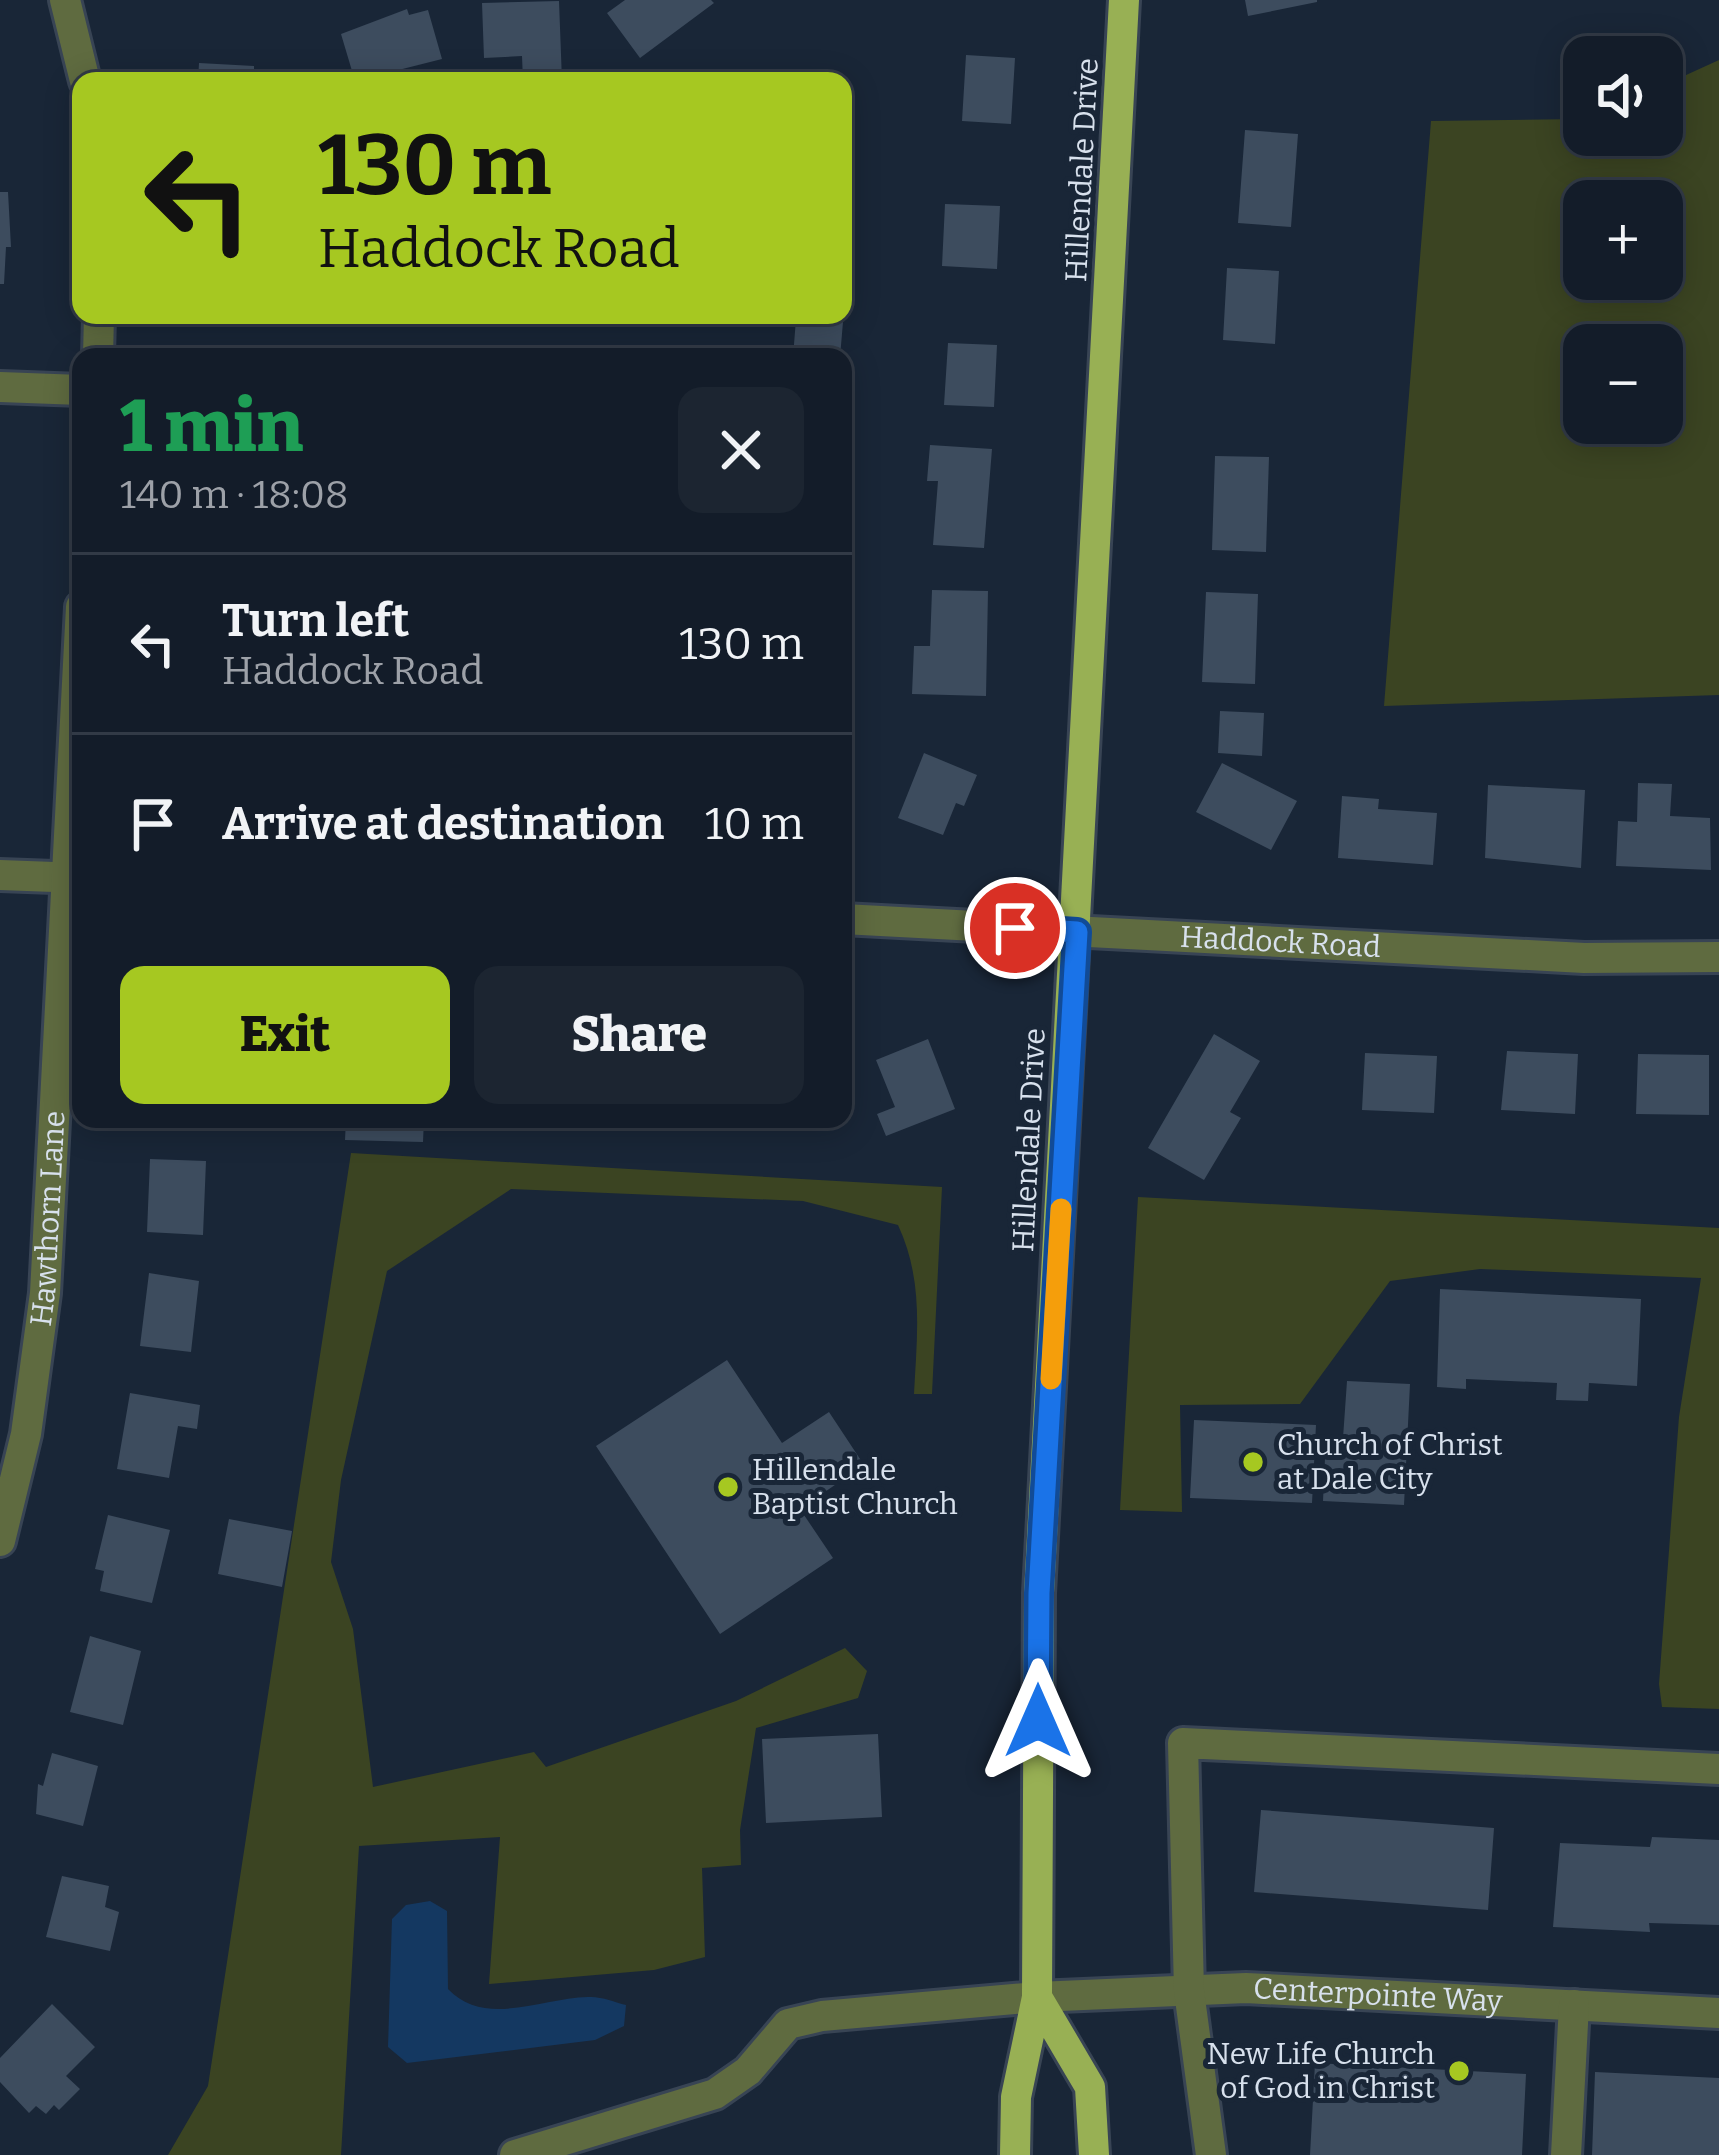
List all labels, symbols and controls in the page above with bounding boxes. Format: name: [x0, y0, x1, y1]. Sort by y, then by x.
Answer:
map controls: [1563, 36, 1683, 444]
button: sound: [1563, 36, 1683, 156]
street label: Hillendale Drive: [1058, 57, 1106, 283]
text: 130 m: [318, 115, 551, 216]
icon: left: [120, 120, 276, 276]
button: +: [1563, 180, 1683, 300]
text: Haddock Road: [318, 217, 680, 281]
button: −: [1563, 324, 1683, 444]
text: 1 min: [120, 384, 303, 470]
button: close: [678, 387, 804, 513]
text: 140 m · 18:08: [120, 472, 348, 518]
text: Turn left: [222, 594, 409, 648]
icon: left: [120, 611, 186, 677]
text: 130 m: [679, 617, 804, 671]
text: Haddock Road: [222, 648, 483, 694]
icon: arrive: [120, 791, 186, 857]
text: Arrive at destination: [222, 797, 664, 851]
text: 10 m: [705, 797, 804, 851]
pin: [964, 877, 1066, 979]
icon: arrive: [982, 895, 1048, 961]
street label: Haddock Road: [1179, 919, 1382, 965]
button: Exit: [120, 966, 450, 1104]
button: Share: [474, 966, 804, 1104]
street label: Hillendale Drive: [1005, 1027, 1053, 1253]
street label: Hawthorn Lane: [23, 1110, 73, 1328]
place label: Church of Christ at Dale City: [1277, 1427, 1503, 1497]
marker: Church of Christ at Dale City: [1240, 1449, 1266, 1475]
place label: Hillendale Baptist Church: [752, 1452, 958, 1522]
marker: Hillendale Baptist Church: [715, 1474, 741, 1500]
position arrow: [975, 1658, 1101, 1784]
street label: Centerpointe Way: [1252, 1970, 1503, 2020]
place label: New Life Church of God in Christ: [1207, 2036, 1435, 2106]
marker: New Life Church of God in Christ: [1446, 2058, 1472, 2084]

